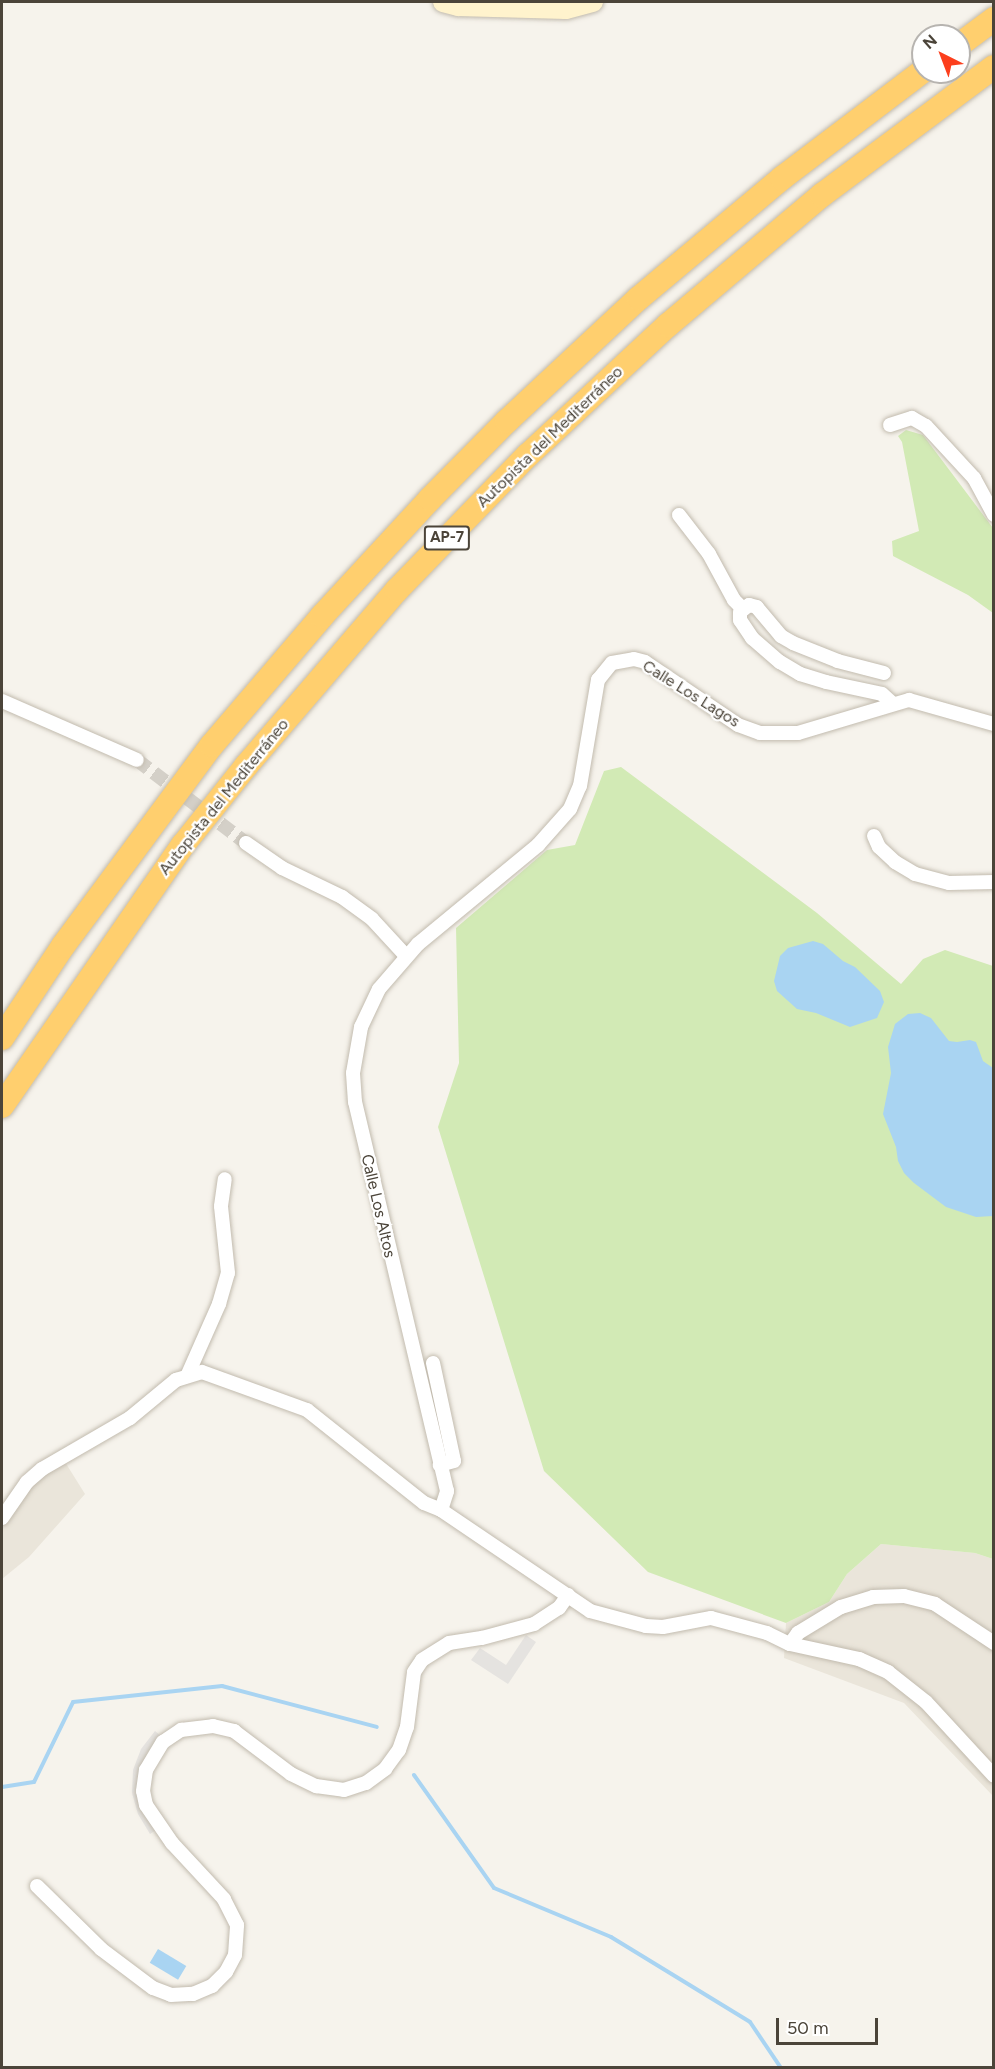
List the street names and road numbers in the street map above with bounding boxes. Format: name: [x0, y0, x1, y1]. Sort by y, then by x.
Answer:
street label: Autopista del Mediterráneo: [473, 362, 627, 512]
road number: AP-7: [423, 526, 471, 550]
street label: Calle Los Lagos: [639, 656, 743, 732]
street label: Autopista del Mediterráneo: [155, 715, 293, 879]
street label: Calle Los Altos: [357, 1152, 399, 1260]

